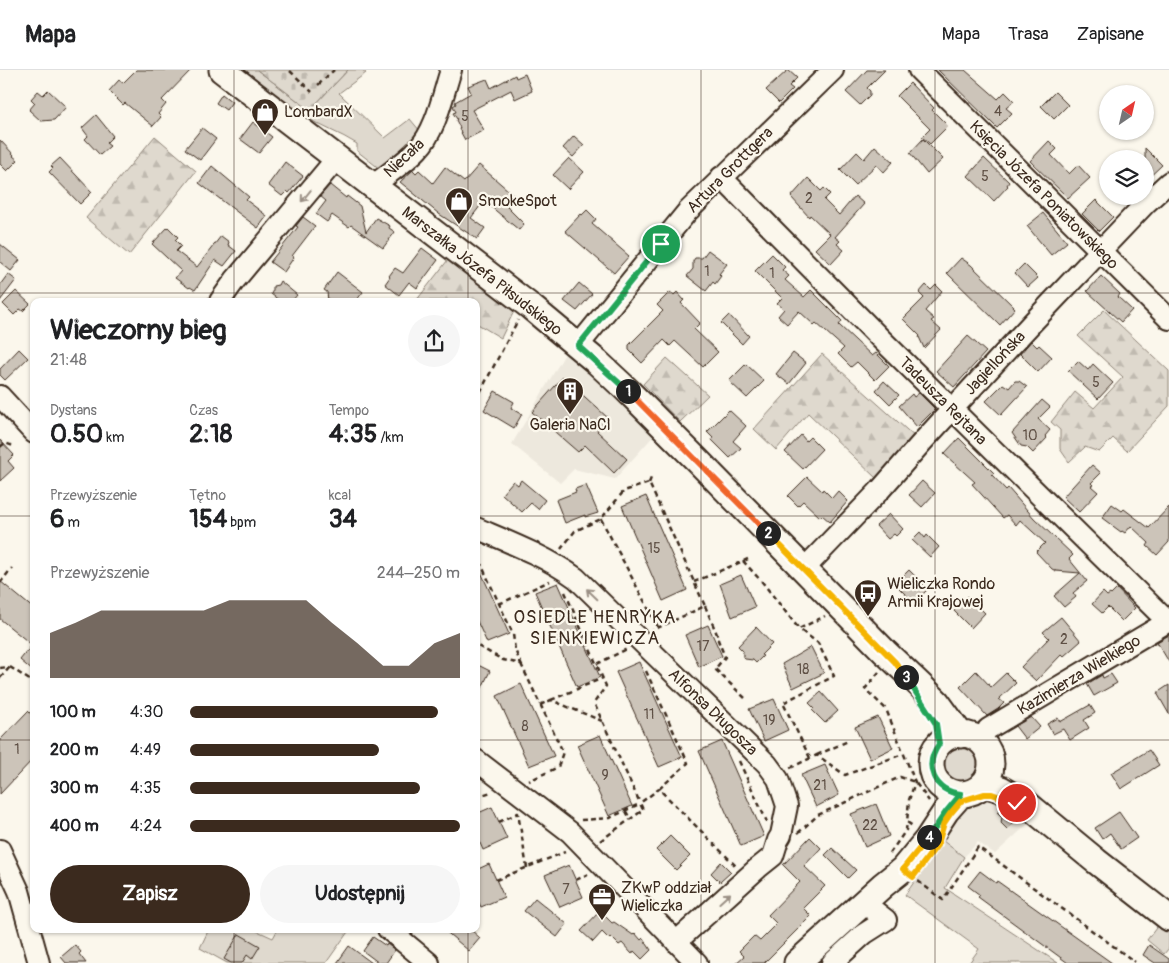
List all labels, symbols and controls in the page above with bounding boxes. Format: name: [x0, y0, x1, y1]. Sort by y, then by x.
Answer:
text: Mapa: [25, 20, 76, 49]
text: Mapa: [942, 23, 980, 46]
text: Trasa: [1008, 23, 1049, 46]
text: Zapisane: [1077, 23, 1144, 46]
north arrow: [1099, 85, 1154, 140]
map controls: [1099, 85, 1154, 205]
shop icon: LombardX: [250, 97, 280, 136]
place label: LombardX: [284, 102, 353, 122]
house number: 4: [994, 103, 1002, 120]
house number: 5: [461, 108, 469, 125]
street label: Księcia Józefa Poniatowskiego: [965, 116, 1123, 274]
street label: Artura Grottgera: [683, 123, 777, 217]
street label: Niecała: [379, 134, 429, 182]
button: layers: [1099, 150, 1154, 205]
house number: 5: [981, 168, 989, 185]
shop icon: SmokeSpot: [444, 186, 474, 225]
one-way arrow: [300, 189, 311, 202]
house number: 2: [805, 190, 813, 207]
place label: SmokeSpot: [478, 191, 557, 211]
street label: Marszałka Józefa Piłsudskiego: [398, 202, 567, 340]
pin: [640, 223, 682, 265]
icon: arrive: [647, 230, 675, 258]
house number: 1: [704, 263, 710, 280]
house number: 1: [769, 265, 775, 282]
text: Wieczorny bieg: [50, 313, 227, 348]
button: share: [408, 315, 460, 367]
street label: Jagiellońska: [960, 327, 1030, 399]
text: 21:48: [50, 350, 87, 370]
street label: Tadeusza Rejtana: [895, 353, 991, 449]
house number: 5: [1092, 374, 1100, 391]
building icon: Galeria NaCl: [555, 376, 585, 415]
pin: 1: [616, 378, 640, 404]
text: 1: [626, 383, 631, 400]
text: Dystans: [50, 402, 97, 419]
text: Czas: [189, 402, 218, 419]
text: Tempo: [329, 402, 369, 419]
place label: Galeria NaCl: [529, 415, 611, 435]
text: 0.50: [50, 419, 103, 450]
text: 2:18: [189, 419, 232, 450]
text: 4:35: [329, 419, 377, 450]
house number: 10: [1022, 427, 1038, 444]
text: km: [103, 429, 125, 446]
text: /km: [377, 429, 404, 446]
text: Przewyższenie: [50, 487, 137, 504]
text: Tętno: [189, 487, 226, 504]
text: kcal: [329, 487, 351, 504]
text: 6: [50, 504, 65, 535]
text: 154: [189, 504, 227, 535]
text: 34: [329, 504, 357, 535]
text: m: [65, 514, 80, 531]
text: bpm: [227, 514, 256, 531]
pin: 2: [756, 520, 780, 546]
text: 2: [765, 525, 772, 542]
house number: 15: [647, 540, 661, 557]
text: Przewyższenie: [50, 563, 149, 583]
text: 244–250 m: [377, 563, 460, 583]
place label: Wieliczka Rondo Armii Krajowej: [887, 574, 995, 612]
bus stop icon: Wieliczka Rondo Armii Krajowej: [853, 578, 883, 617]
one-way arrow: [585, 588, 598, 600]
district label: OSIEDLE HENRYKA SIENKIEWICZA: [514, 606, 676, 650]
street label: Kazimierza Wielkiego: [1014, 630, 1145, 720]
house number: 2: [1060, 631, 1068, 648]
house number: 17: [697, 638, 710, 655]
house number: 18: [797, 661, 809, 678]
street label: Alfonsa Długosza: [664, 664, 762, 760]
pin: 3: [894, 664, 918, 690]
text: 3: [903, 669, 910, 686]
text: 100 m: [50, 702, 96, 722]
text: 4:30: [130, 702, 163, 722]
house number: 11: [644, 706, 654, 723]
house number: 19: [763, 712, 775, 729]
house number: 8: [521, 718, 529, 735]
text: 200 m: [50, 740, 98, 760]
text: 4:49: [130, 740, 161, 760]
house number: 1: [14, 741, 20, 758]
house number: 9: [601, 767, 609, 784]
house number: 21: [813, 777, 827, 794]
text: 300 m: [50, 778, 98, 798]
text: 4:35: [130, 778, 161, 798]
pin: [996, 782, 1038, 824]
icon: check: [1003, 789, 1031, 817]
text: 400 m: [50, 816, 99, 836]
text: 4:24: [130, 816, 162, 836]
house number: 22: [862, 817, 878, 834]
pin: 4: [916, 824, 942, 850]
text: 4: [925, 829, 934, 846]
button: Zapisz: [50, 865, 250, 923]
button: Udostępnij: [260, 865, 460, 923]
place label: ZKwP oddział Wieliczka: [621, 878, 713, 916]
house number: 7: [562, 881, 570, 898]
office icon: ZKwP oddział Wieliczka: [587, 882, 617, 921]
one-way arrow: [719, 892, 732, 904]

